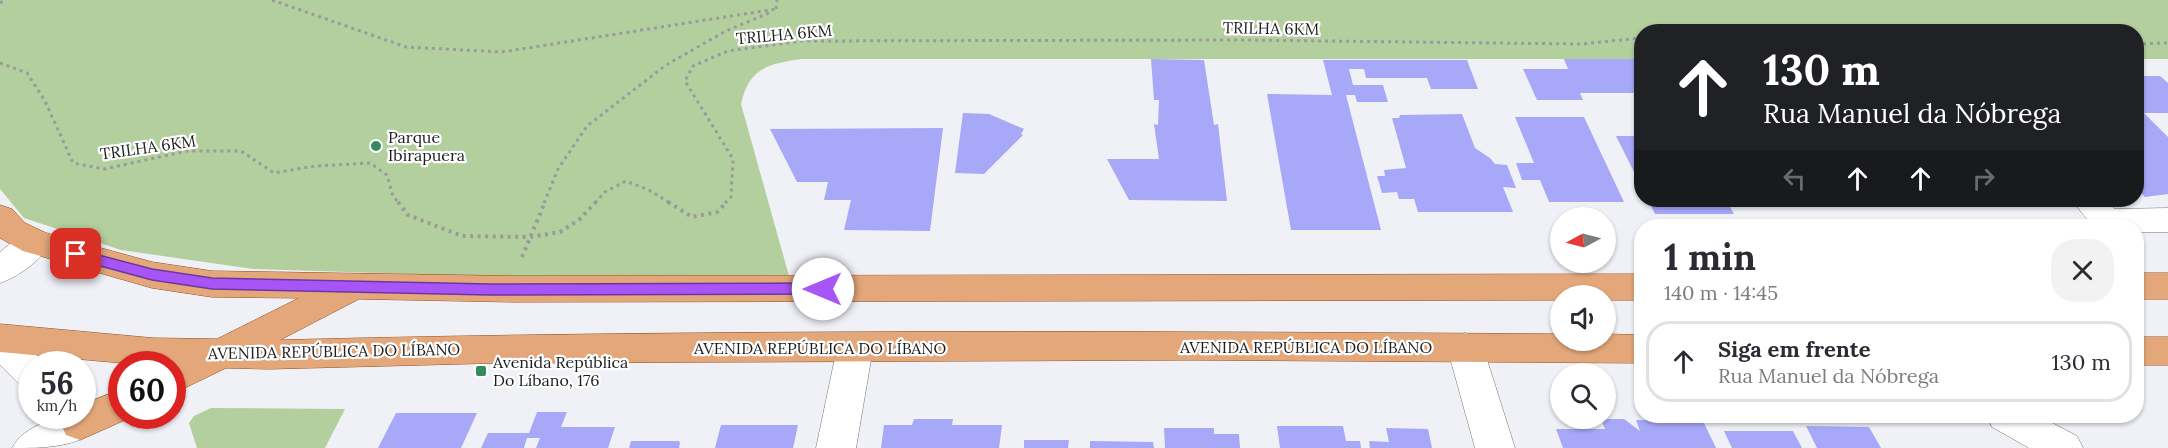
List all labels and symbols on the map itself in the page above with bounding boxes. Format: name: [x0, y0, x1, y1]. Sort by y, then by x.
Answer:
street label: TRILHA 6KM: [1223, 17, 1320, 39]
street label: TRILHA 6KM: [735, 20, 833, 48]
place label: Parque Ibirapuera: [388, 127, 465, 165]
street label: TRILHA 6KM: [99, 130, 197, 164]
marker: Parque Ibirapuera: [369, 139, 383, 153]
north arrow: [1550, 207, 1616, 273]
pin: [50, 228, 101, 279]
position arrow: [791, 257, 855, 321]
street label: AVENIDA REPÚBLICA DO LÍBANO: [1179, 337, 1432, 357]
street label: AVENIDA REPÚBLICA DO LÍBANO: [693, 338, 946, 358]
street label: AVENIDA REPÚBLICA DO LÍBANO: [207, 339, 460, 363]
speed limit sign: 60: [108, 351, 186, 429]
place label: Avenida República Do Líbano, 176: [492, 352, 628, 390]
marker: Avenida República Do Líbano, 176: [474, 364, 488, 378]

